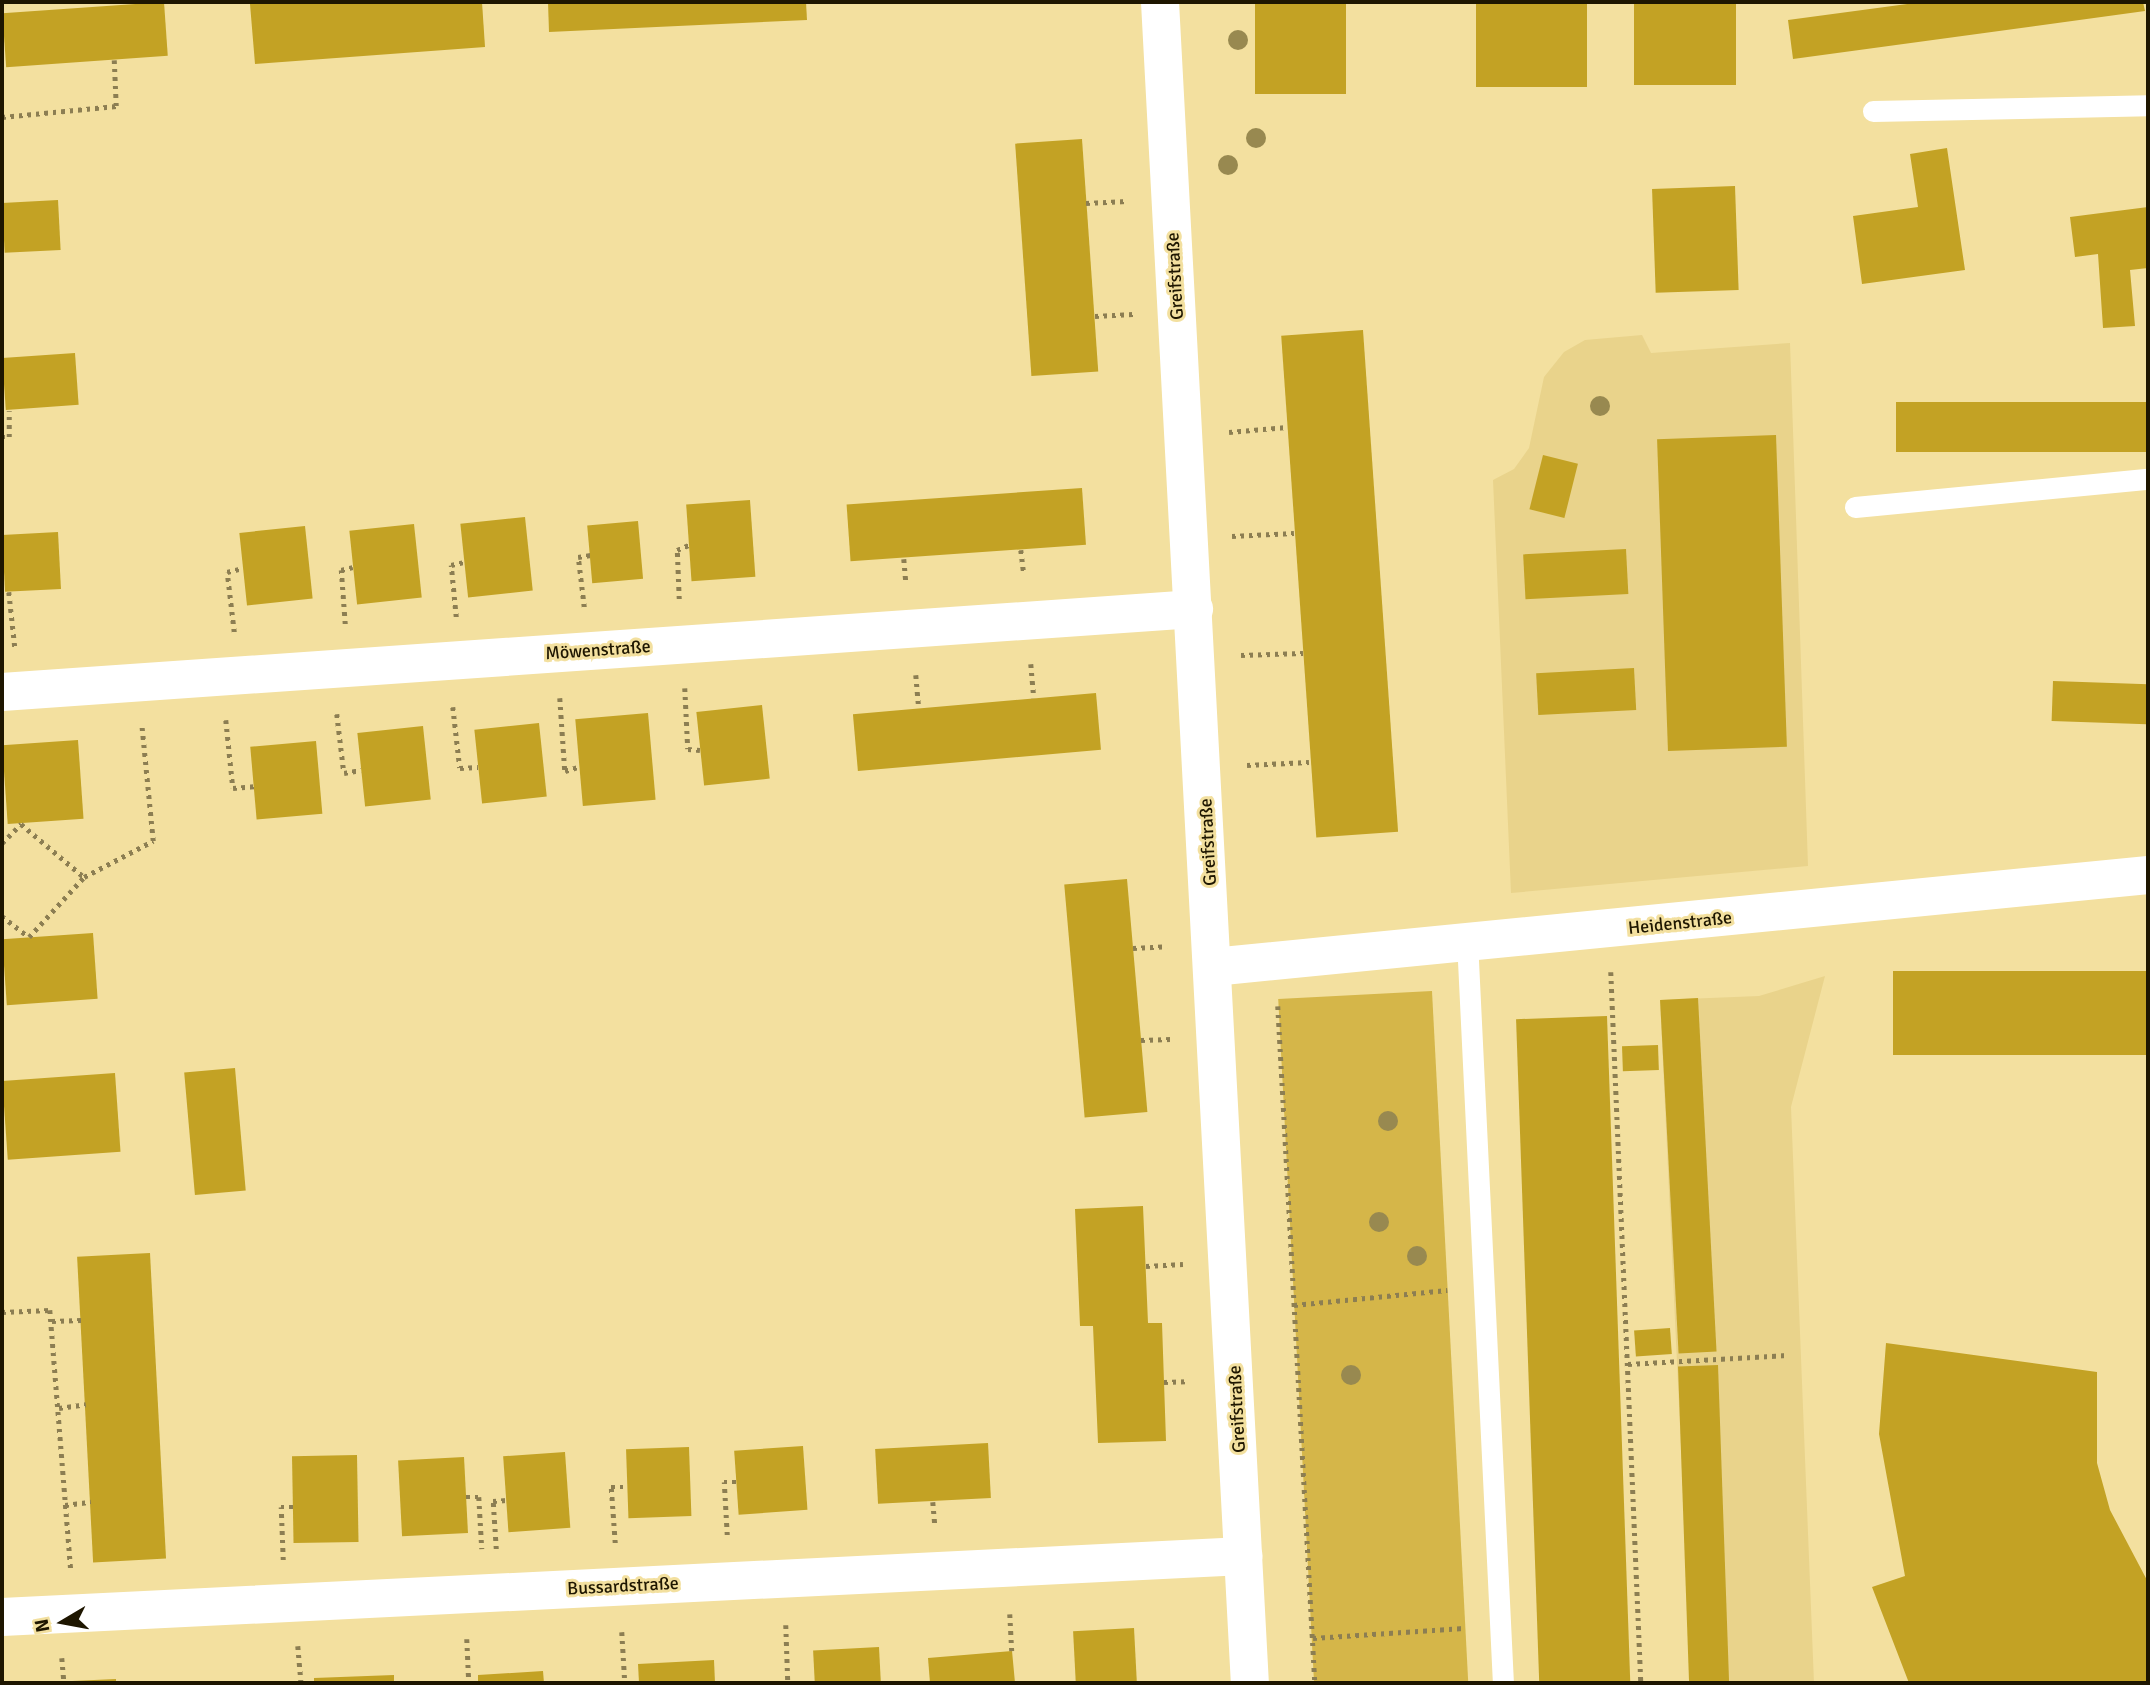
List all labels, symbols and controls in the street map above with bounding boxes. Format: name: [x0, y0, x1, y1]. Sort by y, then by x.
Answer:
street label: Greifstraße: [1162, 232, 1188, 320]
street label: Möwenstraße: [545, 636, 651, 664]
street label: Greifstraße: [1195, 798, 1221, 886]
street label: Heidenstraße: [1627, 907, 1733, 939]
street label: Greifstraße: [1224, 1365, 1250, 1453]
street label: Bussardstraße: [567, 1572, 679, 1600]
north arrow: [28, 1587, 98, 1657]
text: N: [29, 1617, 55, 1634]

